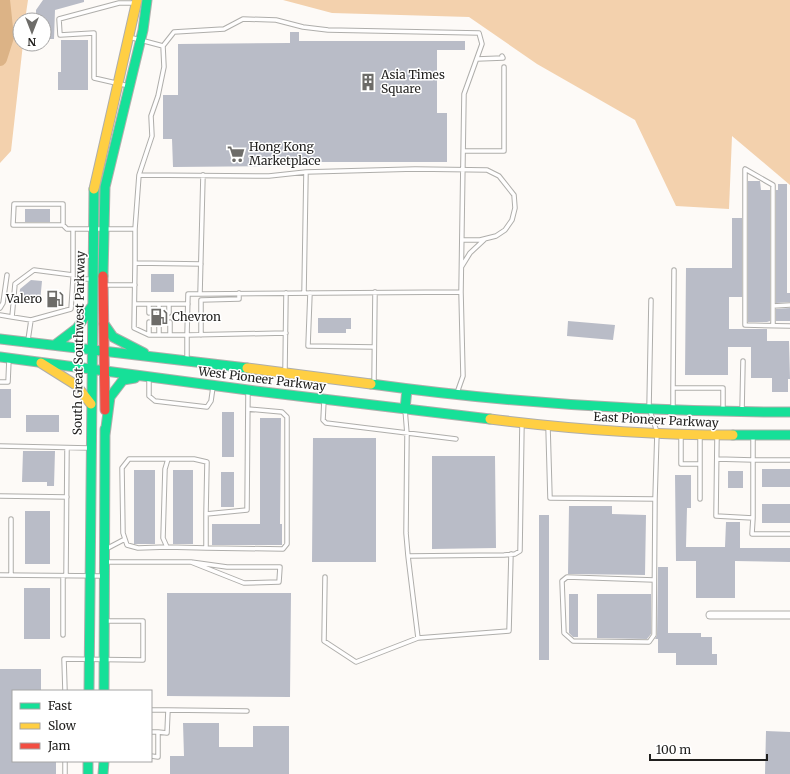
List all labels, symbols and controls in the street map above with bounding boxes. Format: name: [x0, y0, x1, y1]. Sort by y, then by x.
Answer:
north arrow: [12, 12, 52, 52]
text: N: [27, 35, 36, 49]
place label: Asia Times Square: [380, 67, 445, 96]
building icon: Asia Times Square: [358, 72, 378, 92]
place label: Hong Kong Marketplace: [249, 139, 321, 168]
supermarket icon: Hong Kong Marketplace: [226, 144, 246, 164]
street label: South Great Southwest Parkway: [69, 251, 88, 435]
fuel station icon: Valero: [45, 289, 65, 309]
place label: Valero: [5, 291, 42, 306]
fuel station icon: Chevron: [149, 307, 169, 327]
place label: Chevron: [172, 309, 221, 324]
street label: West Pioneer Parkway: [196, 363, 327, 394]
street label: East Pioneer Parkway: [593, 409, 719, 430]
legend: [12, 690, 152, 762]
text: Fast: [48, 698, 72, 713]
text: Slow: [48, 718, 77, 733]
scale bar: [650, 736, 767, 762]
text: Jam: [47, 738, 71, 753]
text: 100 m: [656, 742, 691, 757]

